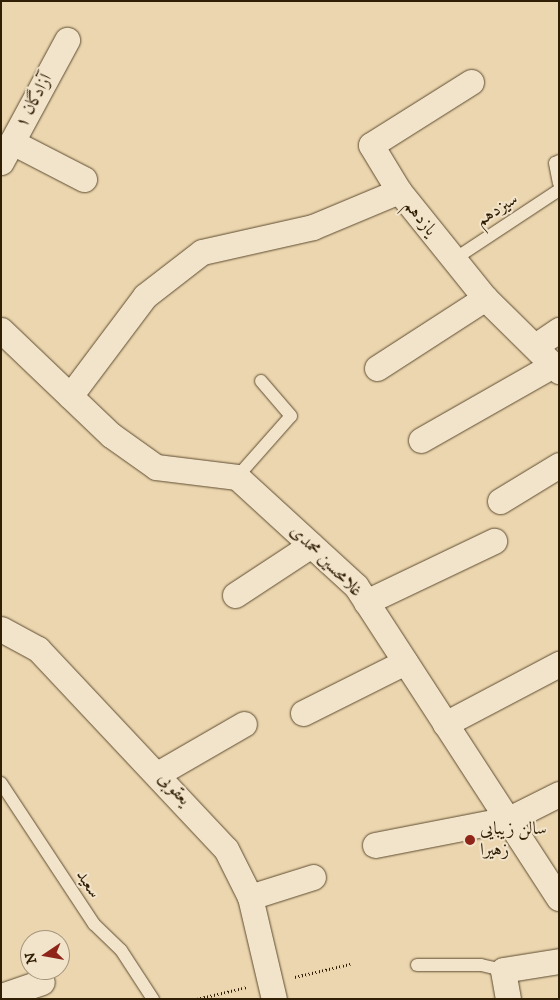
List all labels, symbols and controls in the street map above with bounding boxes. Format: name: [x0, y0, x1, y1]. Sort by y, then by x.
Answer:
street label: آزادگان ۱: [11, 70, 57, 132]
street label: سیزدهم: [472, 188, 522, 232]
street label: یازدهم: [399, 196, 441, 240]
street label: غلامحسین محمدی: [285, 520, 367, 602]
street label: یعقوبی: [153, 768, 195, 810]
place label: سالن زیبایی زهیرا: [480, 819, 547, 862]
marker: سالن زیبایی زهیرا: [464, 834, 476, 846]
street label: سعید: [71, 866, 105, 902]
north arrow: [20, 930, 70, 980]
text: N: [21, 950, 41, 965]

